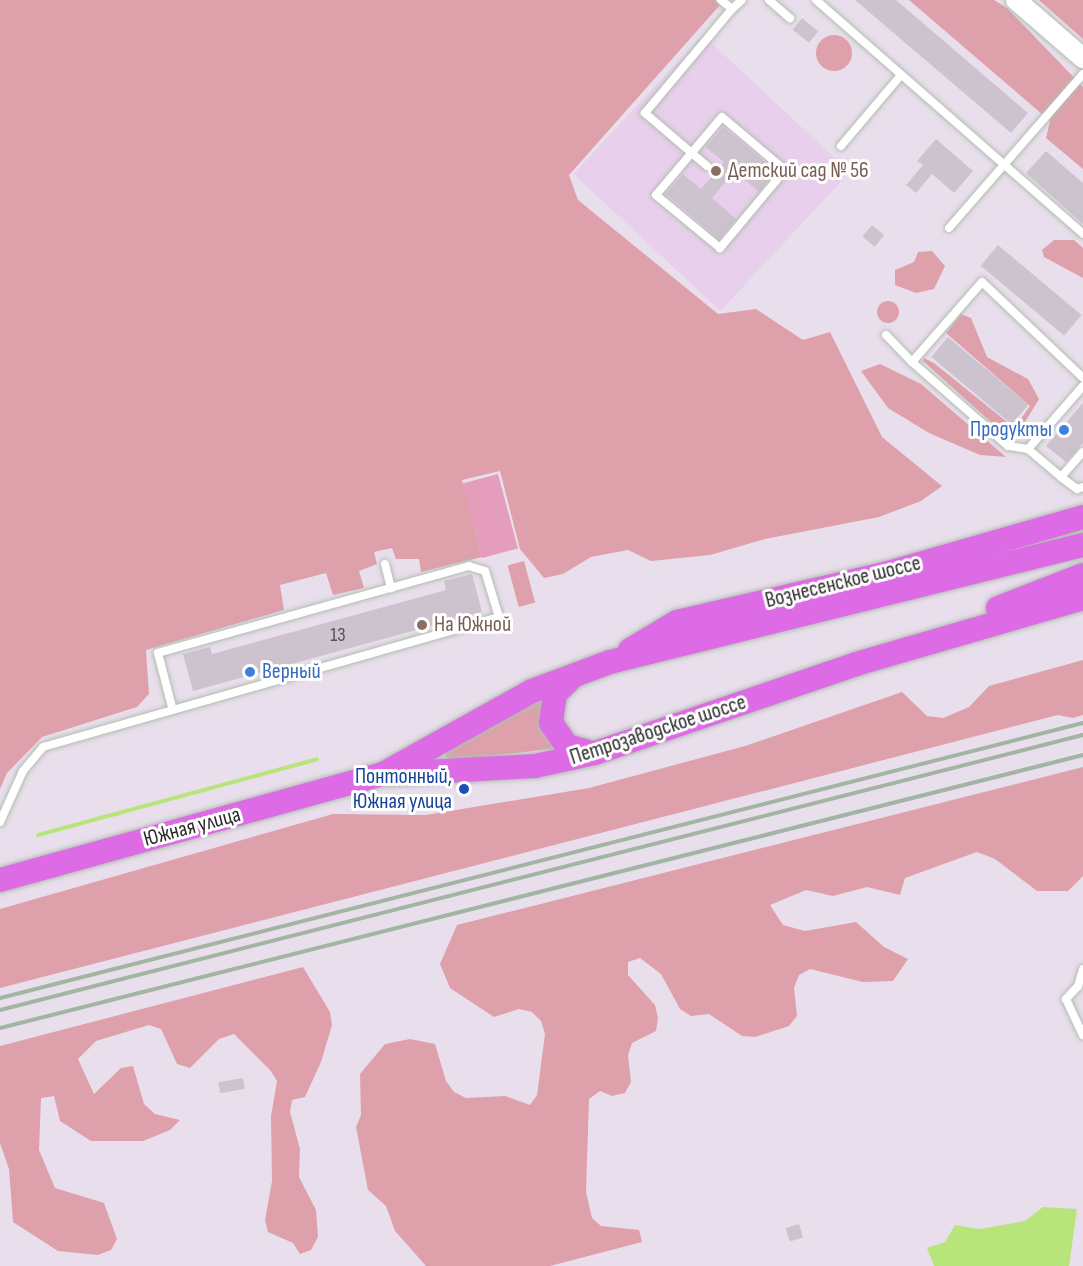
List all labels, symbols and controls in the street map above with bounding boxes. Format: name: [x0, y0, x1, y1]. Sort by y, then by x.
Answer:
place label: Детский сад № 56: [728, 158, 869, 184]
marker: Детский сад № 56: [709, 164, 723, 178]
place label: Продукты: [970, 417, 1052, 443]
marker: Продукты: [1057, 423, 1071, 437]
street label: Вознесенское шоссе: [763, 550, 923, 614]
place label: На Южной: [434, 612, 511, 638]
marker: На Южной: [415, 618, 429, 632]
house number: 13: [330, 623, 346, 647]
place label: Верный: [262, 659, 321, 685]
marker: Верный: [243, 665, 257, 679]
street label: Петрозаводское шоссе: [567, 689, 749, 771]
place label: Понтонный, Южная улица: [353, 763, 452, 814]
marker: Понтонный, Южная улица: [457, 782, 471, 796]
street label: Южная улица: [141, 801, 243, 853]

